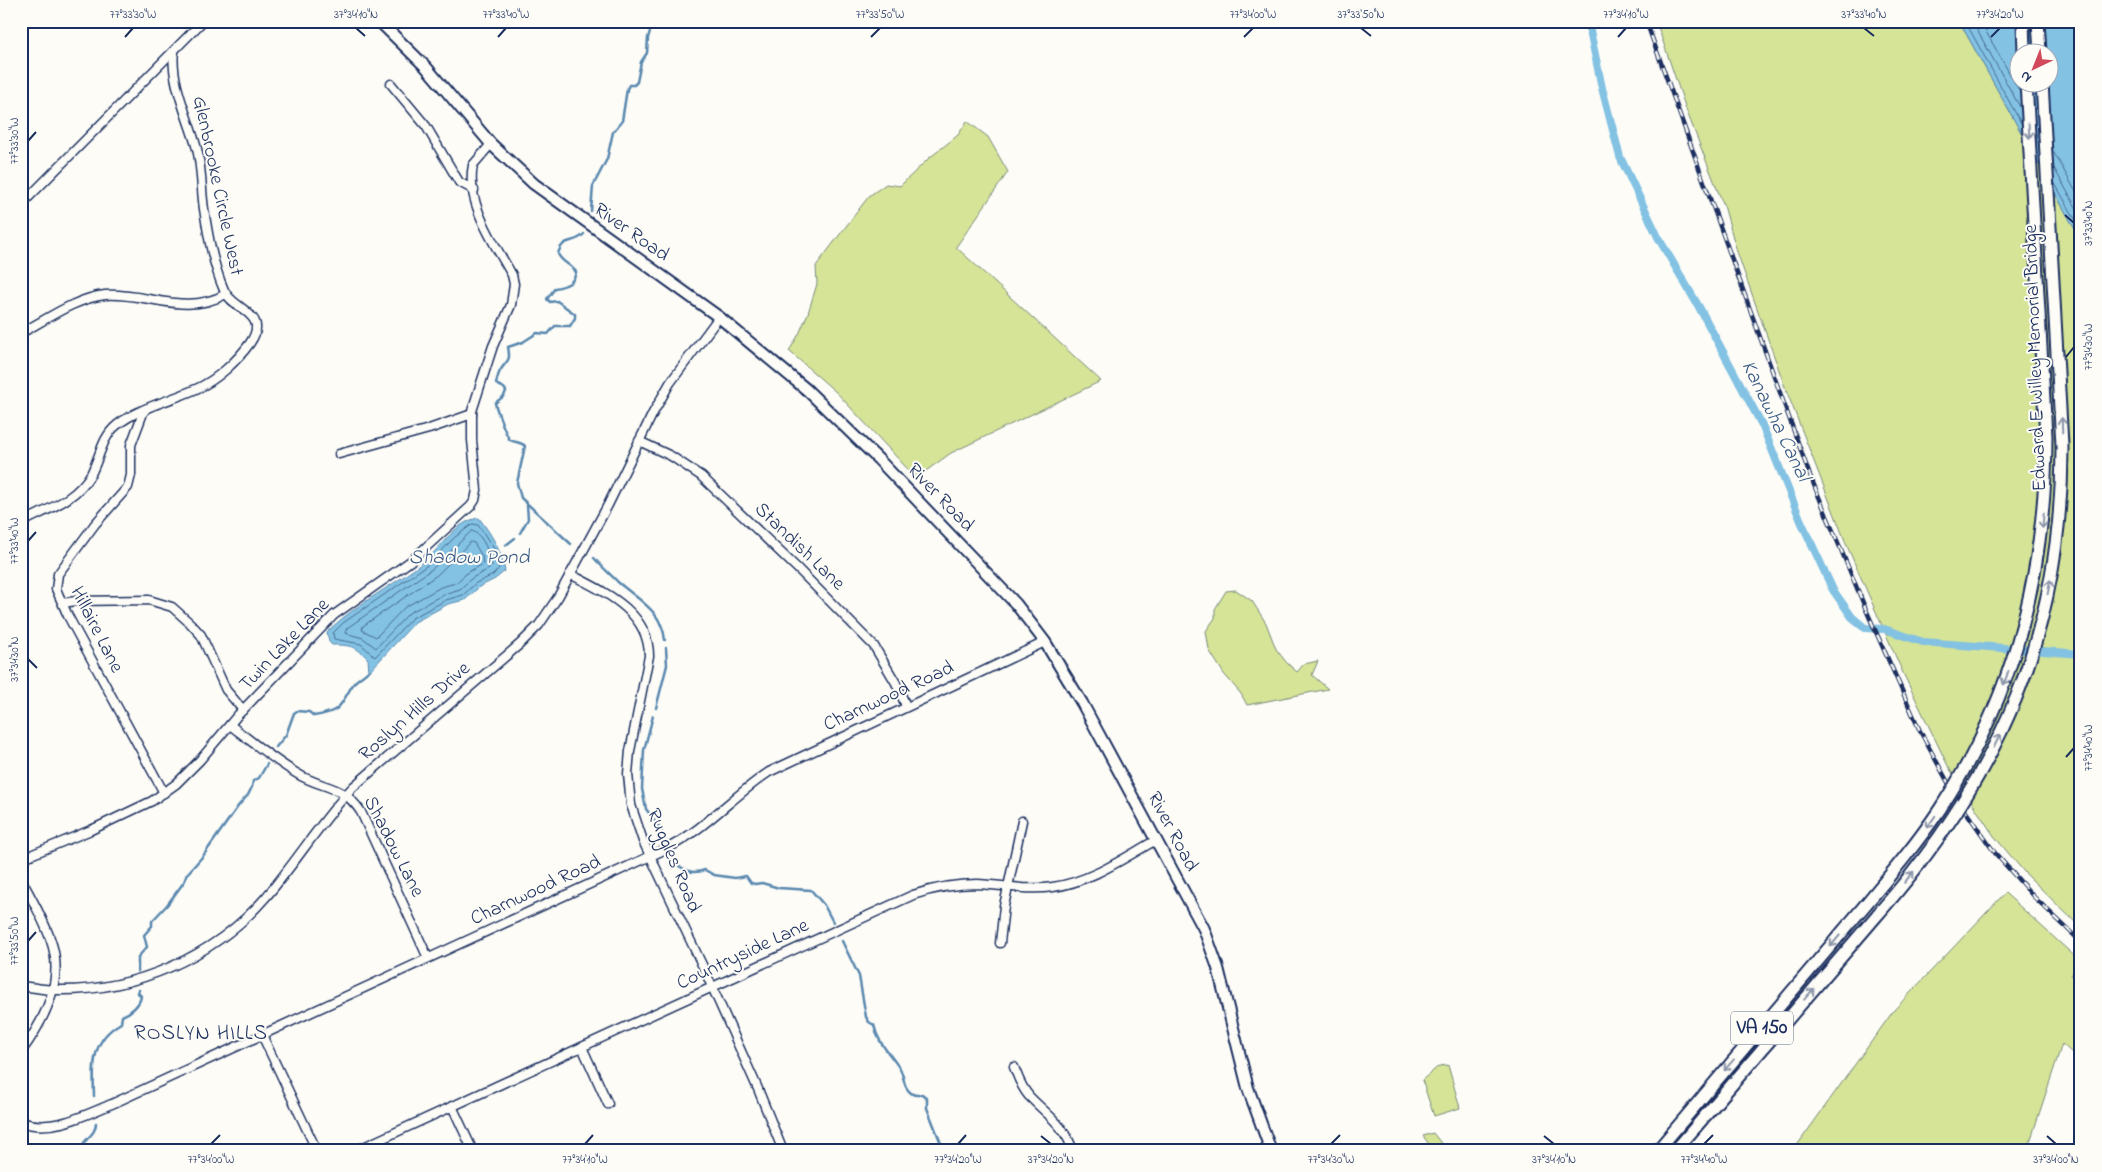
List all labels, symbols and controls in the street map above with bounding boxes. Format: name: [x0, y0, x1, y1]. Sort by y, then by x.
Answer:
text: 77°33'30"W: [110, 6, 156, 24]
text: 37°34'10"N: [334, 6, 378, 24]
text: 77°33'40"W: [483, 6, 529, 24]
text: 77°33'50"W: [856, 6, 904, 24]
text: 77°34'00"W: [1230, 6, 1276, 24]
text: 37°33'50"N: [1337, 6, 1385, 24]
text: 77°34'10"W: [1603, 6, 1649, 24]
text: 37°33'40"N: [1841, 6, 1887, 24]
text: 77°34'20"W: [1976, 6, 2024, 24]
north arrow: [2010, 42, 2060, 92]
text: N: [2016, 66, 2037, 87]
street label: Glenbrooke Circle West: [184, 94, 250, 279]
text: 77°33'30"W: [6, 118, 24, 164]
one-way arrow: [2025, 123, 2034, 139]
street label: River Road: [587, 196, 675, 270]
text: 37°33'40"N: [2080, 200, 2098, 246]
street label: Edward E Willey Memorial Bridge: [2017, 224, 2056, 492]
text: 77°34'30"W: [2080, 324, 2098, 370]
water label: Kanawha Canal: [1733, 355, 1818, 489]
one-way arrow: [2057, 418, 2066, 434]
street label: River Road: [899, 457, 981, 539]
street label: Standish Lane: [747, 496, 851, 598]
one-way arrow: [2038, 512, 2048, 528]
text: 77°33'40"W: [6, 518, 24, 564]
water label: Shadow Pond: [409, 543, 530, 573]
one-way arrow: [2045, 579, 2054, 595]
street label: Hillaire Lane: [62, 582, 130, 678]
street label: Twin Lake Lane: [233, 592, 337, 698]
text: 37°34'30"N: [6, 636, 24, 682]
street label: Charnwood Road: [819, 654, 959, 740]
street label: Roslyn Hills Drive: [353, 655, 477, 769]
one-way arrow: [2001, 670, 2010, 686]
text: 77°34'40"W: [2080, 725, 2098, 771]
one-way arrow: [1993, 733, 2003, 748]
street label: River Road: [1139, 787, 1205, 877]
street label: Shadow Lane: [355, 791, 431, 903]
street label: Ruggles Road: [637, 804, 708, 918]
one-way arrow: [1926, 815, 1936, 829]
street label: Charnwood Road: [466, 848, 606, 934]
one-way arrow: [1904, 870, 1915, 883]
street label: Countryside Lane: [672, 912, 814, 998]
text: 77°33'50"W: [6, 917, 24, 965]
one-way arrow: [1829, 935, 1841, 948]
one-way arrow: [1803, 987, 1815, 1000]
road number: VA 150: [1731, 1011, 1793, 1044]
district label: ROSLYN HILLS: [134, 1019, 268, 1049]
one-way arrow: [1724, 1058, 1735, 1071]
text: 77°34'00"W: [188, 1151, 234, 1169]
text: 77°34'10"W: [562, 1151, 608, 1169]
text: 77°34'20"W: [934, 1151, 982, 1169]
text: 37°34'20"N: [1028, 1151, 1074, 1169]
text: 77°34'30"W: [1308, 1151, 1354, 1169]
text: 37°34'10"N: [1532, 1151, 1576, 1169]
text: 77°34'40"W: [1681, 1151, 1727, 1169]
text: 37°34'00"N: [2033, 1151, 2079, 1169]

